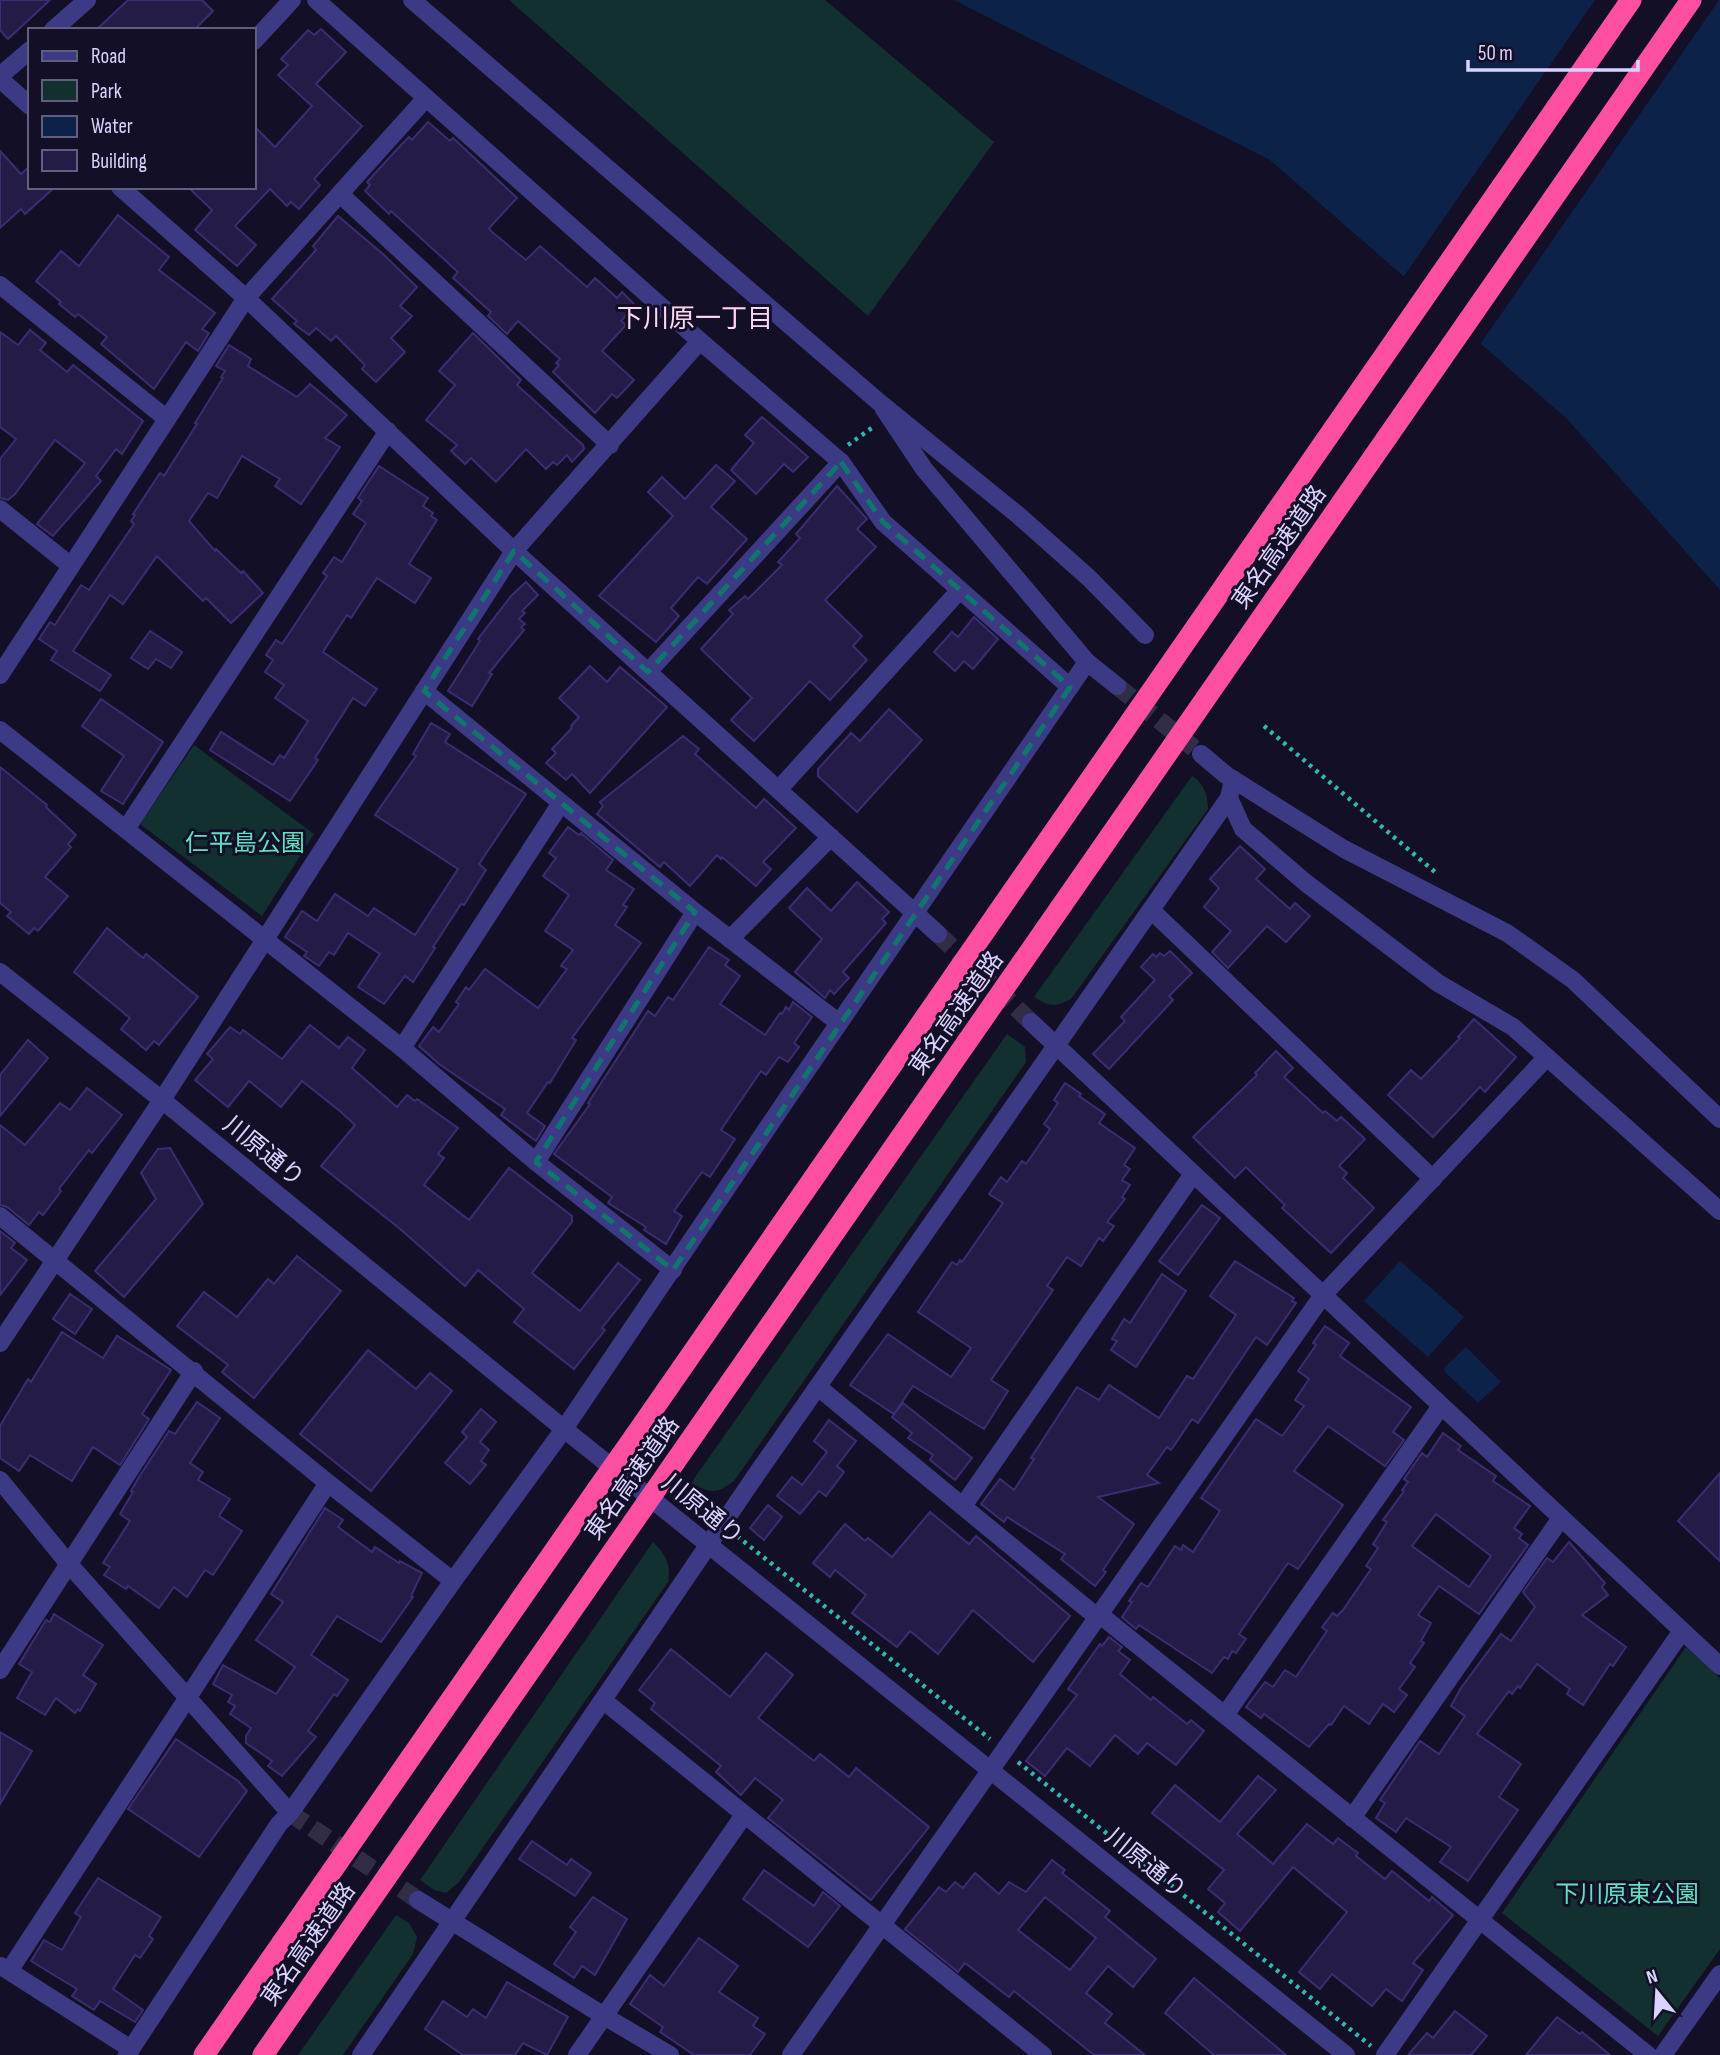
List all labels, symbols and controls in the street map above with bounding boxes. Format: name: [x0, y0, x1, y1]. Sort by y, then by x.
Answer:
legend: [28, 28, 256, 189]
scale bar: [1468, 28, 1638, 72]
text: 50 m: [1478, 41, 1513, 66]
text: Road: [91, 44, 126, 69]
text: Park: [91, 79, 122, 104]
text: Water: [91, 114, 133, 139]
text: Building: [91, 149, 147, 174]
district label: 下川原一丁目: [617, 304, 773, 335]
street label: 東名高速道路: [1226, 480, 1333, 615]
park label: 仁平島公園: [185, 829, 305, 858]
street label: 東名高速道路: [903, 946, 1010, 1081]
street label: 川原通り: [217, 1110, 310, 1193]
street label: 東名高速道路: [579, 1411, 686, 1546]
street label: 川原通り: [656, 1468, 749, 1551]
street label: 川原通り: [1099, 1822, 1192, 1905]
street label: 東名高速道路: [255, 1877, 362, 2012]
park label: 下川原東公園: [1555, 1880, 1699, 1909]
north arrow: [1622, 1957, 1692, 2027]
text: N: [1644, 1965, 1661, 1990]

